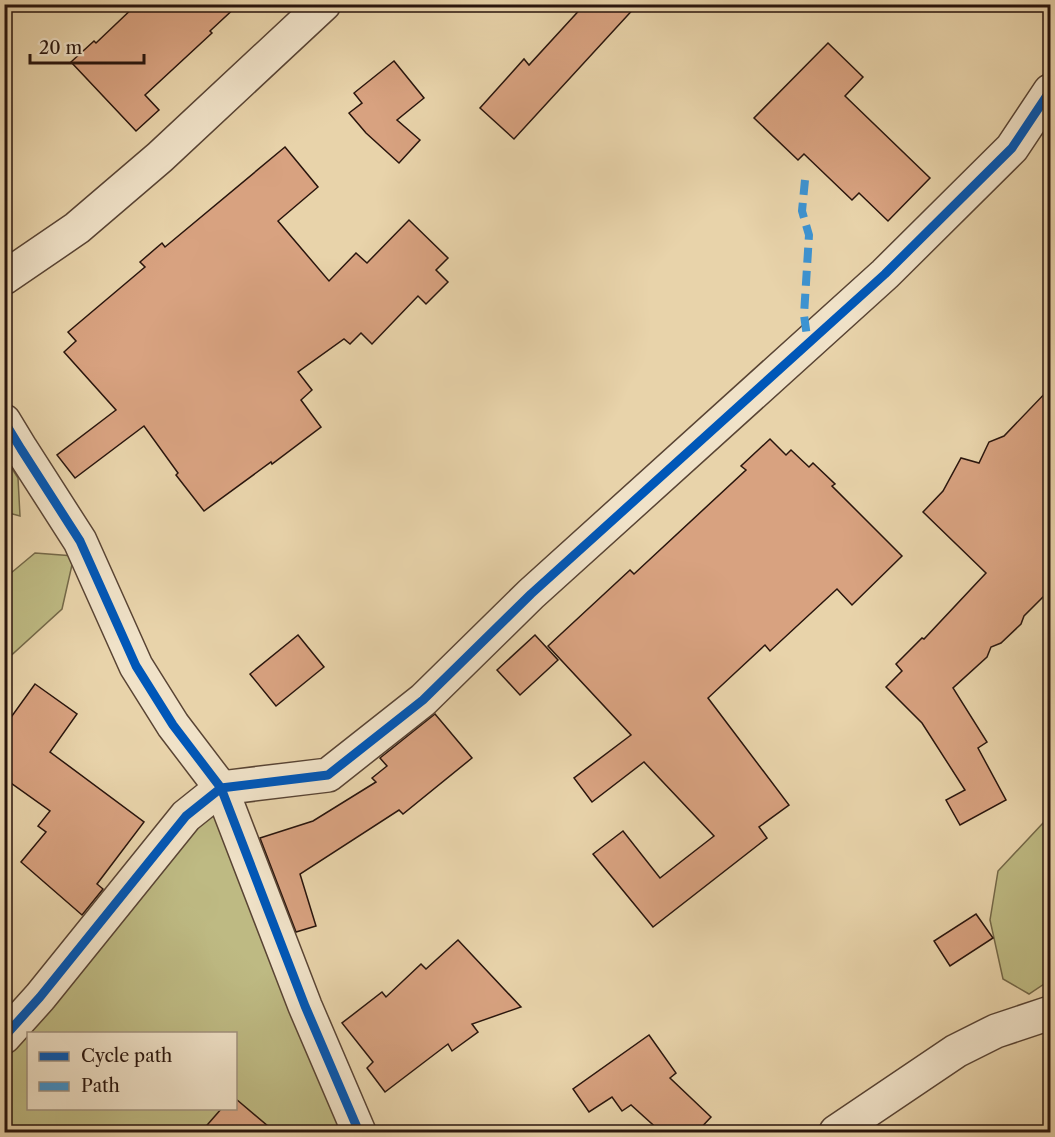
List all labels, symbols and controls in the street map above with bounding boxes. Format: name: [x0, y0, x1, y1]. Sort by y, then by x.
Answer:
scale bar: [30, 27, 144, 65]
text: 20 m: [39, 37, 83, 59]
legend: [27, 1032, 237, 1110]
text: Cycle path: [81, 1045, 172, 1067]
text: Path: [81, 1075, 120, 1097]

